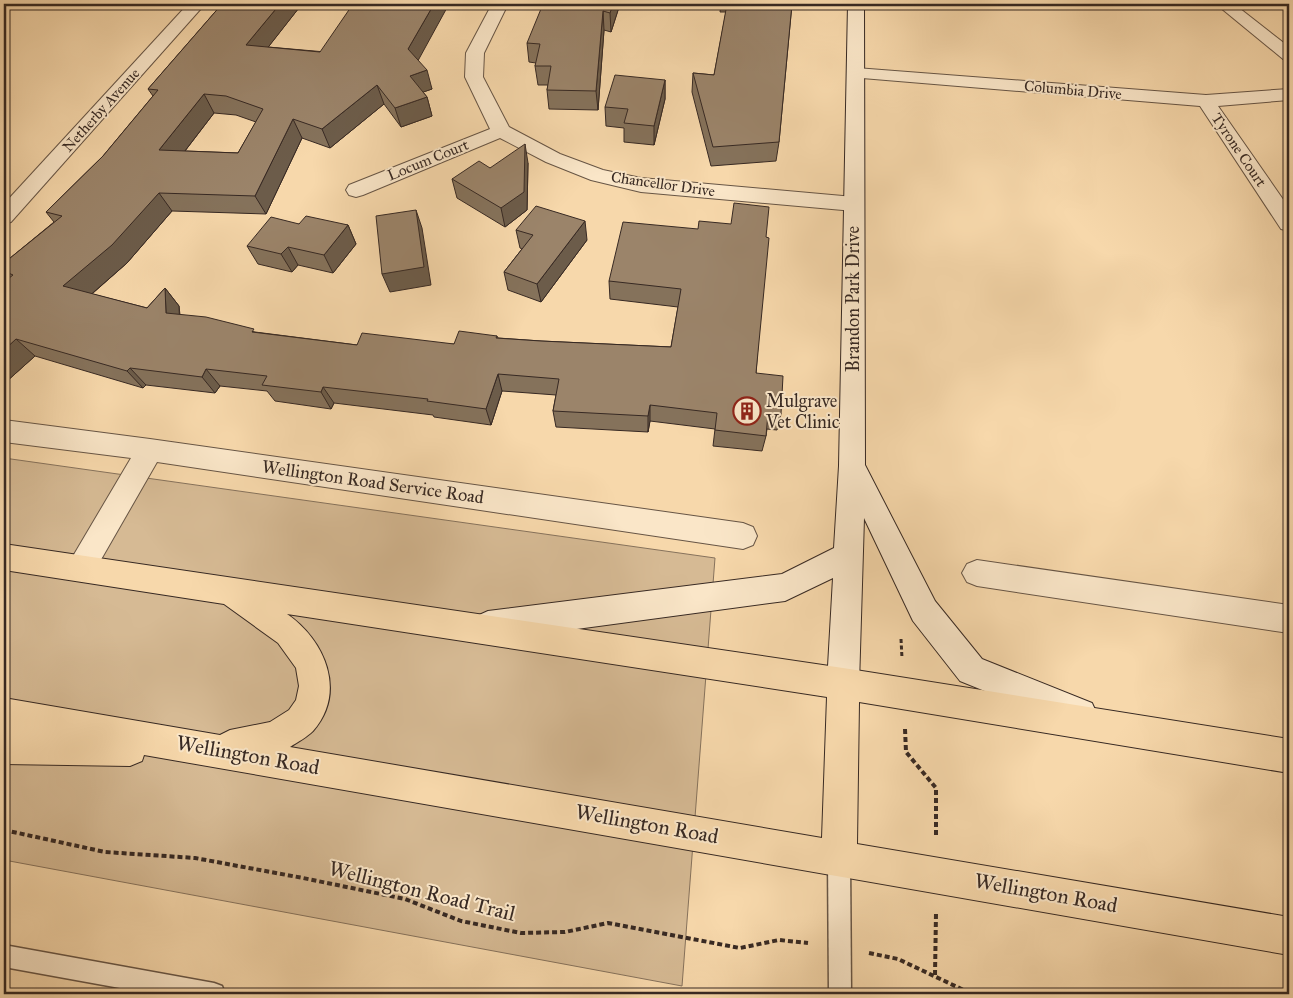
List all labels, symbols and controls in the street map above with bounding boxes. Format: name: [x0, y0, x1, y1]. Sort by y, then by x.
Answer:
street label: Netherby Avenue: [59, 64, 143, 156]
street label: Columbia Drive: [1023, 77, 1123, 103]
street label: Tyrone Court: [1208, 110, 1271, 191]
street label: Locum Court: [385, 135, 472, 184]
street label: Chancellor Drive: [610, 168, 716, 200]
street label: Brandon Park Drive: [842, 226, 864, 372]
place label: Mulgrave Vet Clinic: [765, 390, 840, 433]
building icon: Mulgrave Vet Clinic: [732, 396, 762, 426]
street label: Wellington Road Service Road: [260, 456, 485, 509]
street label: Wellington Road: [174, 730, 322, 780]
street label: Wellington Road: [573, 799, 721, 849]
street label: Wellington Road Trail: [326, 855, 518, 927]
street label: Wellington Road: [972, 868, 1120, 918]

